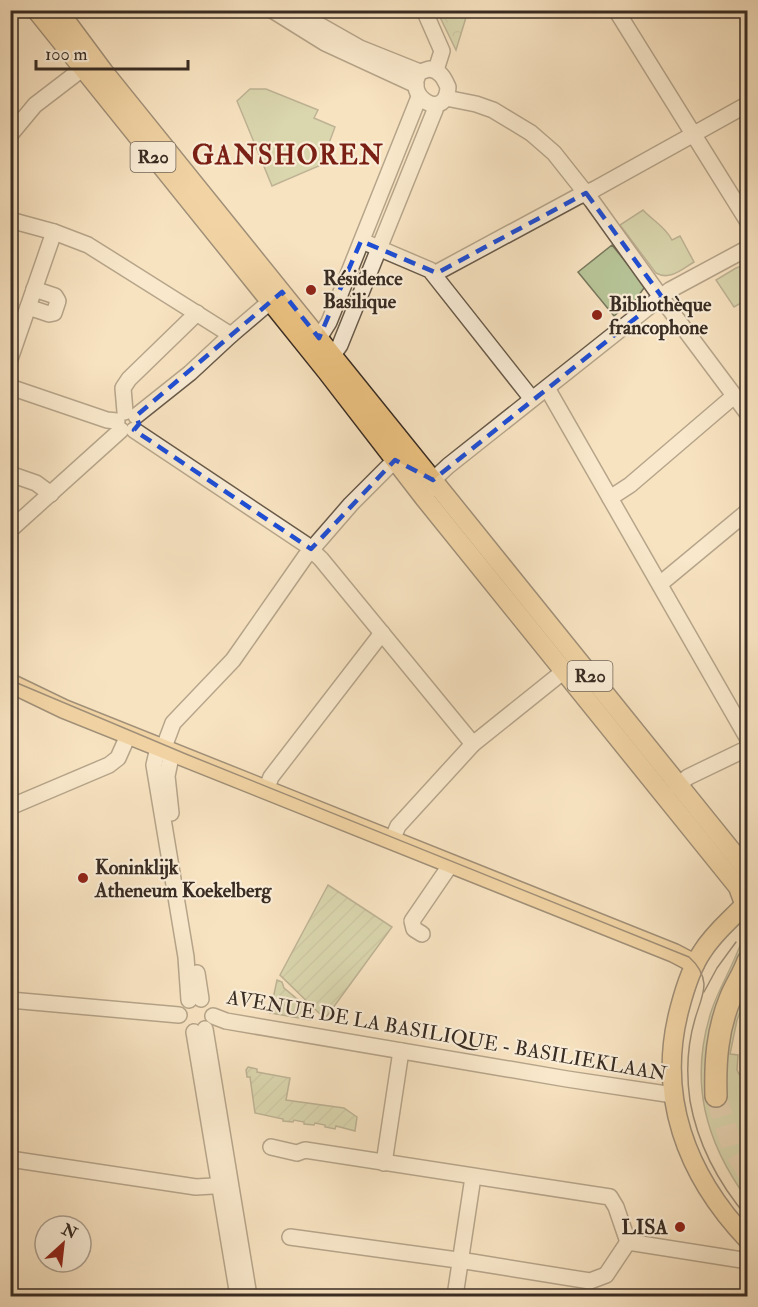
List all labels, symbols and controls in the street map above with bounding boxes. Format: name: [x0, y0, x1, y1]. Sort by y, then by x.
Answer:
scale bar: [36, 33, 188, 71]
text: 100 m: [45, 43, 88, 66]
district label: GANSHOREN: [192, 140, 384, 172]
road number: R20: [130, 142, 176, 172]
place label: Résidence Basilique: [323, 266, 403, 315]
marker: Résidence Basilique: [304, 283, 318, 297]
place label: Bibliothèque francophone: [609, 292, 712, 341]
marker: Bibliothèque francophone: [590, 308, 604, 322]
road number: R20: [568, 661, 612, 691]
place label: Koninklijk Atheneum Koekelberg: [94, 855, 273, 904]
marker: Koninklijk Atheneum Koekelberg: [76, 871, 90, 885]
street label: AVENUE DE LA BASILIQUE - BASILIEKLAAN: [224, 984, 669, 1087]
north arrow: [33, 1214, 93, 1274]
place label: LISA: [622, 1215, 668, 1240]
text: N: [58, 1219, 81, 1244]
marker: LISA: [673, 1220, 687, 1234]

